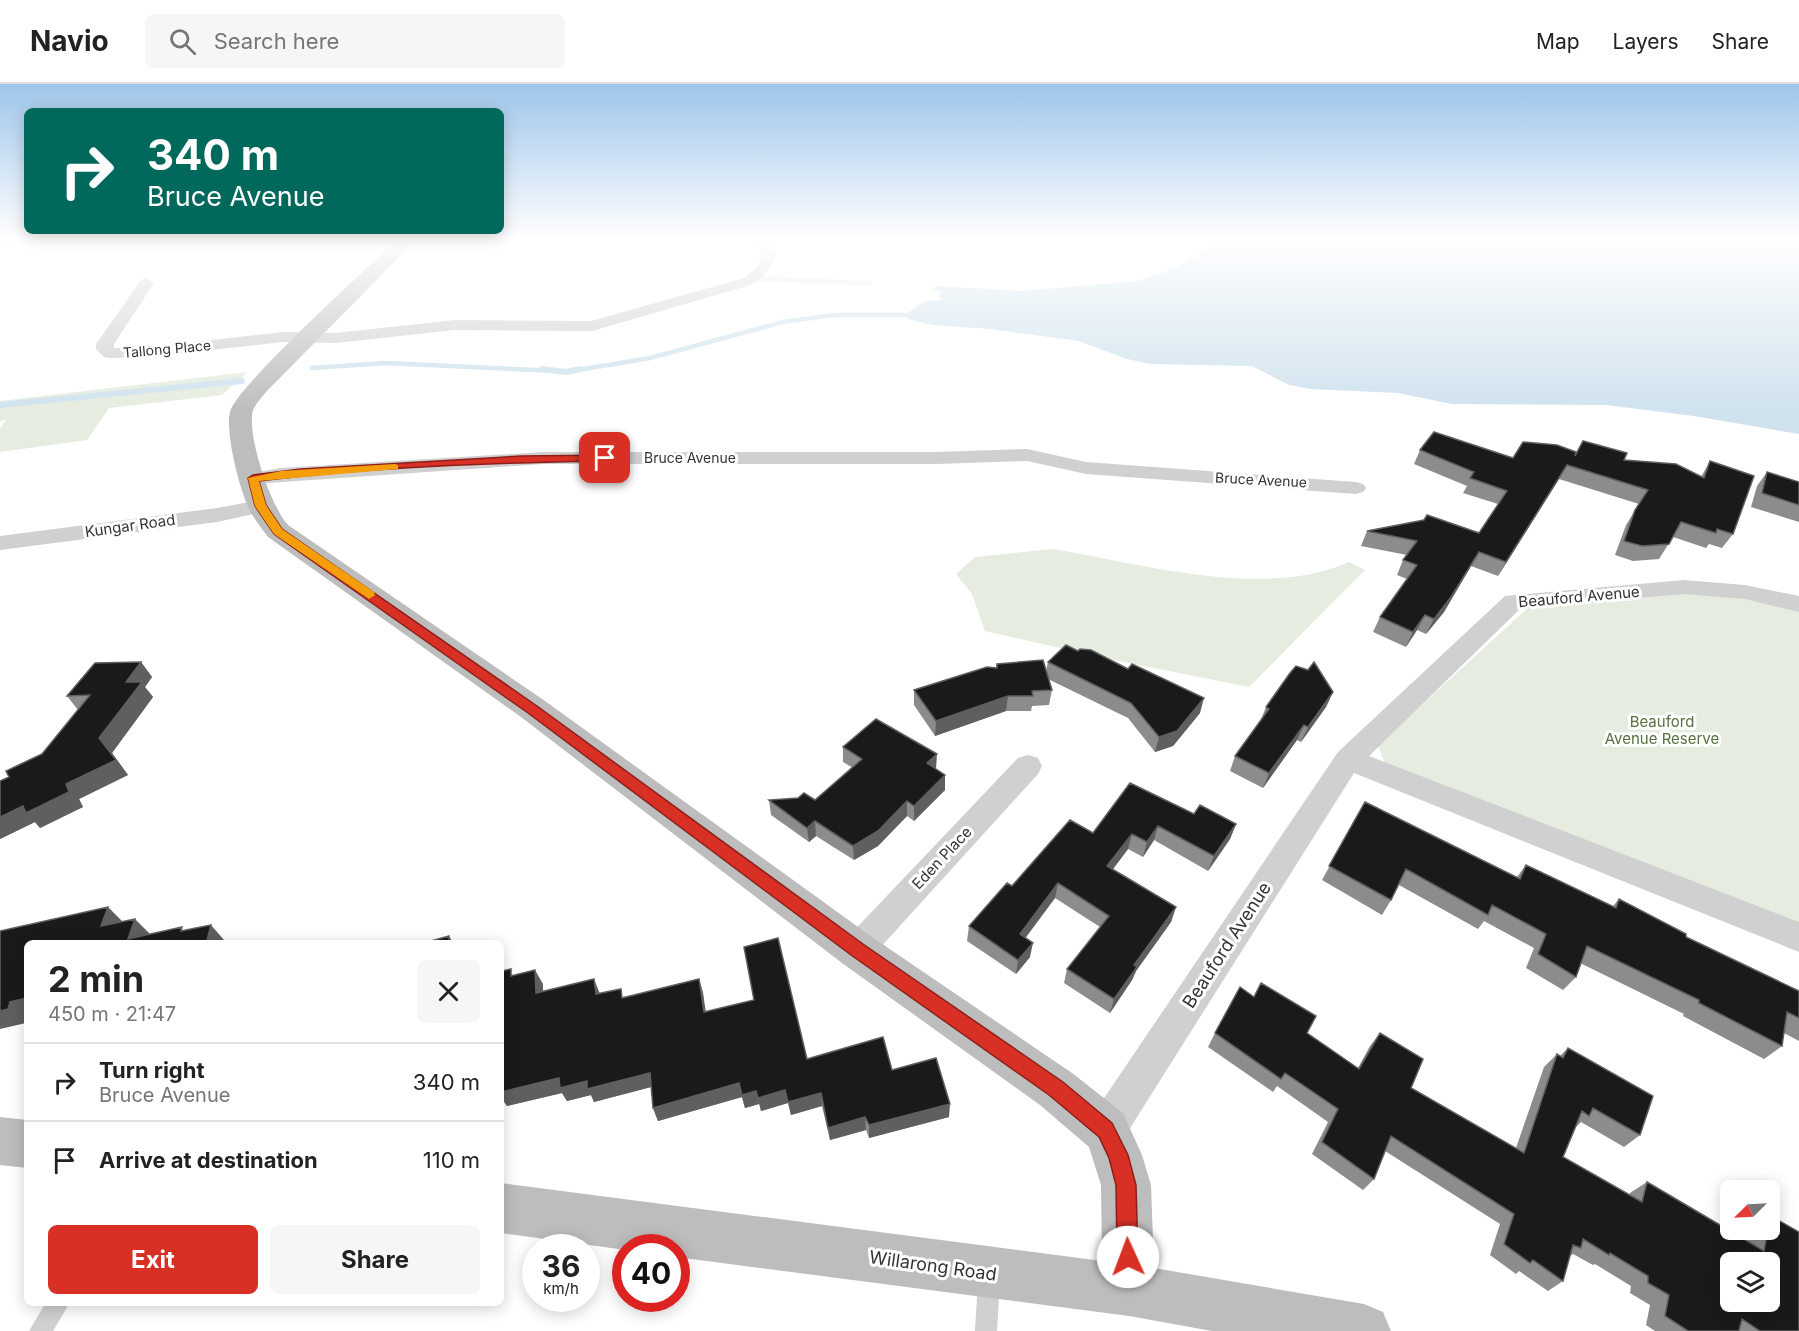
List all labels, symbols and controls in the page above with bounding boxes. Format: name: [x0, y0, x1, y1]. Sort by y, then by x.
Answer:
search box: [145, 14, 565, 68]
text: Navio: [30, 24, 109, 58]
icon: search: [166, 25, 199, 58]
text: Search here: [214, 28, 339, 54]
text: Map: [1536, 29, 1580, 54]
text: Layers: [1613, 29, 1679, 54]
text: Share: [1712, 29, 1769, 54]
text: 340 m: [147, 129, 279, 180]
icon: right: [48, 132, 126, 210]
text: Bruce Avenue: [147, 180, 324, 213]
street label: Tallong Place: [122, 336, 212, 361]
pin: [579, 432, 630, 483]
icon: arrive: [588, 441, 621, 474]
street label: Bruce Avenue: [644, 449, 736, 466]
street label: Bruce Avenue: [1215, 469, 1307, 490]
street label: Kungar Road: [84, 510, 176, 541]
street label: Beauford Avenue: [1518, 582, 1640, 611]
park label: Beauford Avenue Reserve: [1605, 712, 1719, 748]
street label: Eden Place: [908, 822, 976, 893]
street label: Beauford Avenue: [1178, 878, 1275, 1012]
text: 2 min: [48, 957, 144, 1001]
button: close: [417, 960, 480, 1023]
text: 450 m · 21:47: [48, 1002, 176, 1026]
text: Turn right: [99, 1057, 205, 1083]
icon: right: [48, 1066, 81, 1099]
text: 340 m: [413, 1069, 480, 1095]
text: Bruce Avenue: [99, 1083, 230, 1107]
icon: arrive: [48, 1144, 81, 1177]
text: Arrive at destination: [99, 1147, 318, 1173]
text: 110 m: [423, 1147, 480, 1173]
north arrow: [1720, 1180, 1780, 1240]
map controls: [1720, 1180, 1780, 1312]
button: Exit: [48, 1225, 258, 1294]
button: Share: [270, 1225, 480, 1294]
position arrow: [1096, 1225, 1160, 1289]
speed limit sign: 40: [612, 1234, 690, 1312]
street label: Willarong Road: [868, 1246, 998, 1285]
text: 36: [542, 1248, 580, 1284]
button: layers: [1720, 1252, 1780, 1312]
text: km/h: [543, 1279, 579, 1298]

